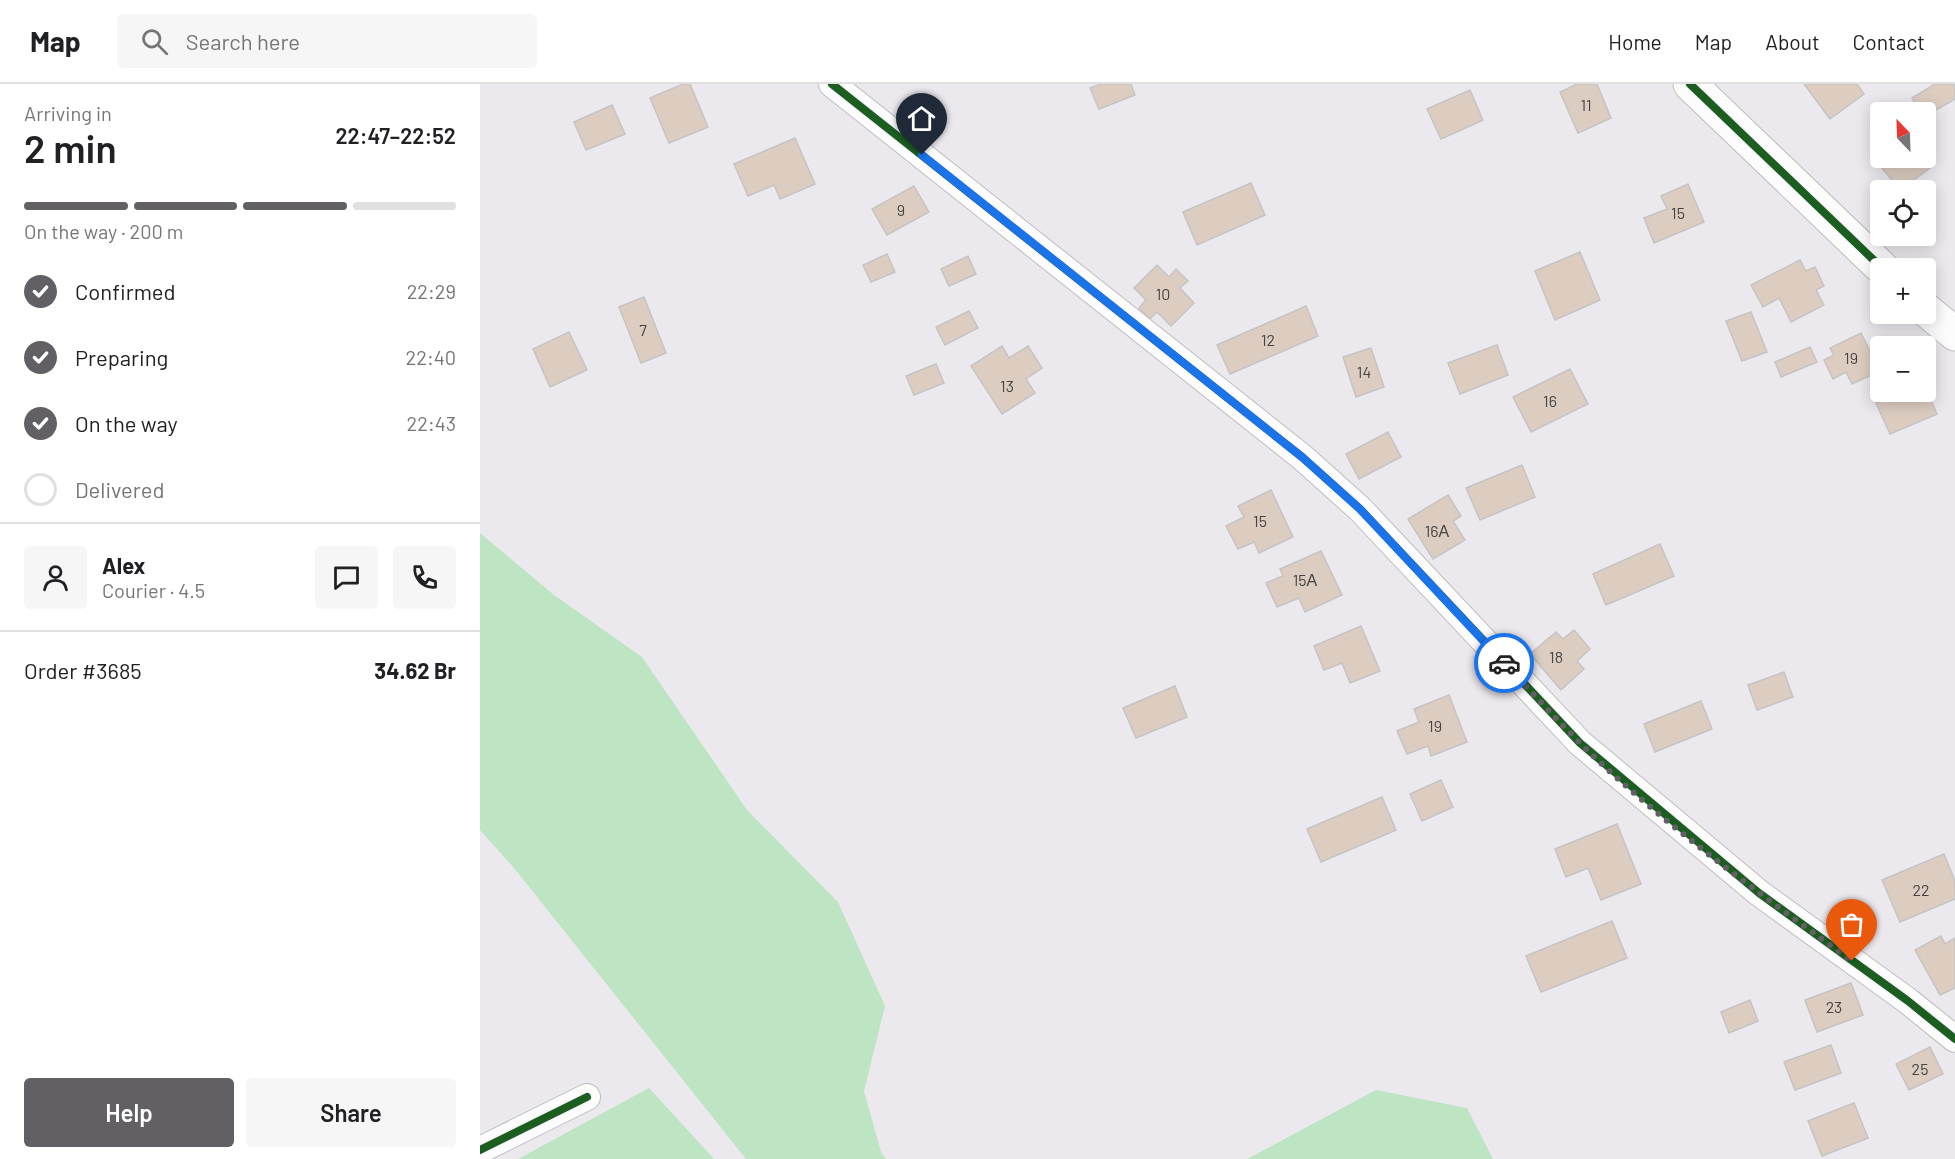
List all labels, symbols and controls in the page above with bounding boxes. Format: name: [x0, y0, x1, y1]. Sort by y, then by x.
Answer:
search box: [117, 14, 537, 68]
text: Map: [30, 24, 81, 58]
icon: search: [138, 25, 171, 58]
text: Search here: [186, 28, 300, 54]
text: Home: [1608, 29, 1662, 54]
text: Map: [1695, 29, 1732, 54]
text: About: [1765, 29, 1820, 54]
text: Contact: [1853, 29, 1925, 54]
pin: [896, 93, 947, 155]
house number: 11: [1580, 95, 1592, 114]
text: Arriving in: [24, 101, 112, 125]
icon: home: [905, 102, 938, 135]
north arrow: [1870, 102, 1936, 168]
map controls: [1870, 102, 1936, 402]
text: 22:47–22:52: [335, 122, 456, 148]
text: 2 min: [24, 124, 117, 171]
button: locate: [1870, 180, 1936, 246]
house number: 9: [897, 200, 905, 219]
house number: 15: [1671, 203, 1685, 222]
text: On the way · 200 m: [24, 219, 183, 243]
button: +: [1870, 258, 1936, 324]
icon: check: [24, 275, 57, 308]
text: Confirmed: [75, 278, 175, 304]
text: 22:29: [407, 279, 456, 303]
house number: 10: [1156, 284, 1170, 303]
house number: 7: [639, 320, 647, 339]
house number: 12: [1261, 330, 1275, 349]
button: −: [1870, 336, 1936, 402]
icon: check: [24, 341, 57, 374]
text: Preparing: [75, 344, 168, 370]
text: 22:40: [405, 345, 456, 369]
house number: 19: [1844, 348, 1858, 367]
house number: 14: [1357, 362, 1371, 381]
house number: 13: [1000, 376, 1014, 395]
house number: 16: [1543, 391, 1557, 410]
icon: check: [24, 407, 57, 440]
text: On the way: [75, 410, 178, 436]
text: 22:43: [406, 411, 456, 435]
text: Delivered: [75, 476, 164, 502]
house number: 15: [1253, 511, 1267, 530]
house number: 16А: [1425, 521, 1450, 540]
button: person: [24, 546, 87, 609]
button: chat: [315, 546, 378, 609]
button: phone: [393, 546, 456, 609]
text: Alex: [102, 552, 145, 578]
house number: 15А: [1293, 570, 1318, 589]
text: Courier · 4.5: [102, 578, 205, 602]
courier: [1474, 633, 1534, 693]
icon: car: [1488, 647, 1521, 680]
house number: 18: [1549, 647, 1563, 666]
text: Order #3685: [24, 657, 142, 683]
text: 34.62 Br: [374, 657, 456, 683]
house number: 19: [1428, 716, 1442, 735]
house number: 22: [1912, 880, 1930, 899]
pin: [1826, 899, 1877, 961]
icon: bag: [1835, 908, 1868, 941]
house number: 23: [1826, 997, 1842, 1016]
house number: 25: [1912, 1059, 1928, 1078]
button: Help: [24, 1078, 234, 1147]
button: Share: [246, 1078, 456, 1147]

